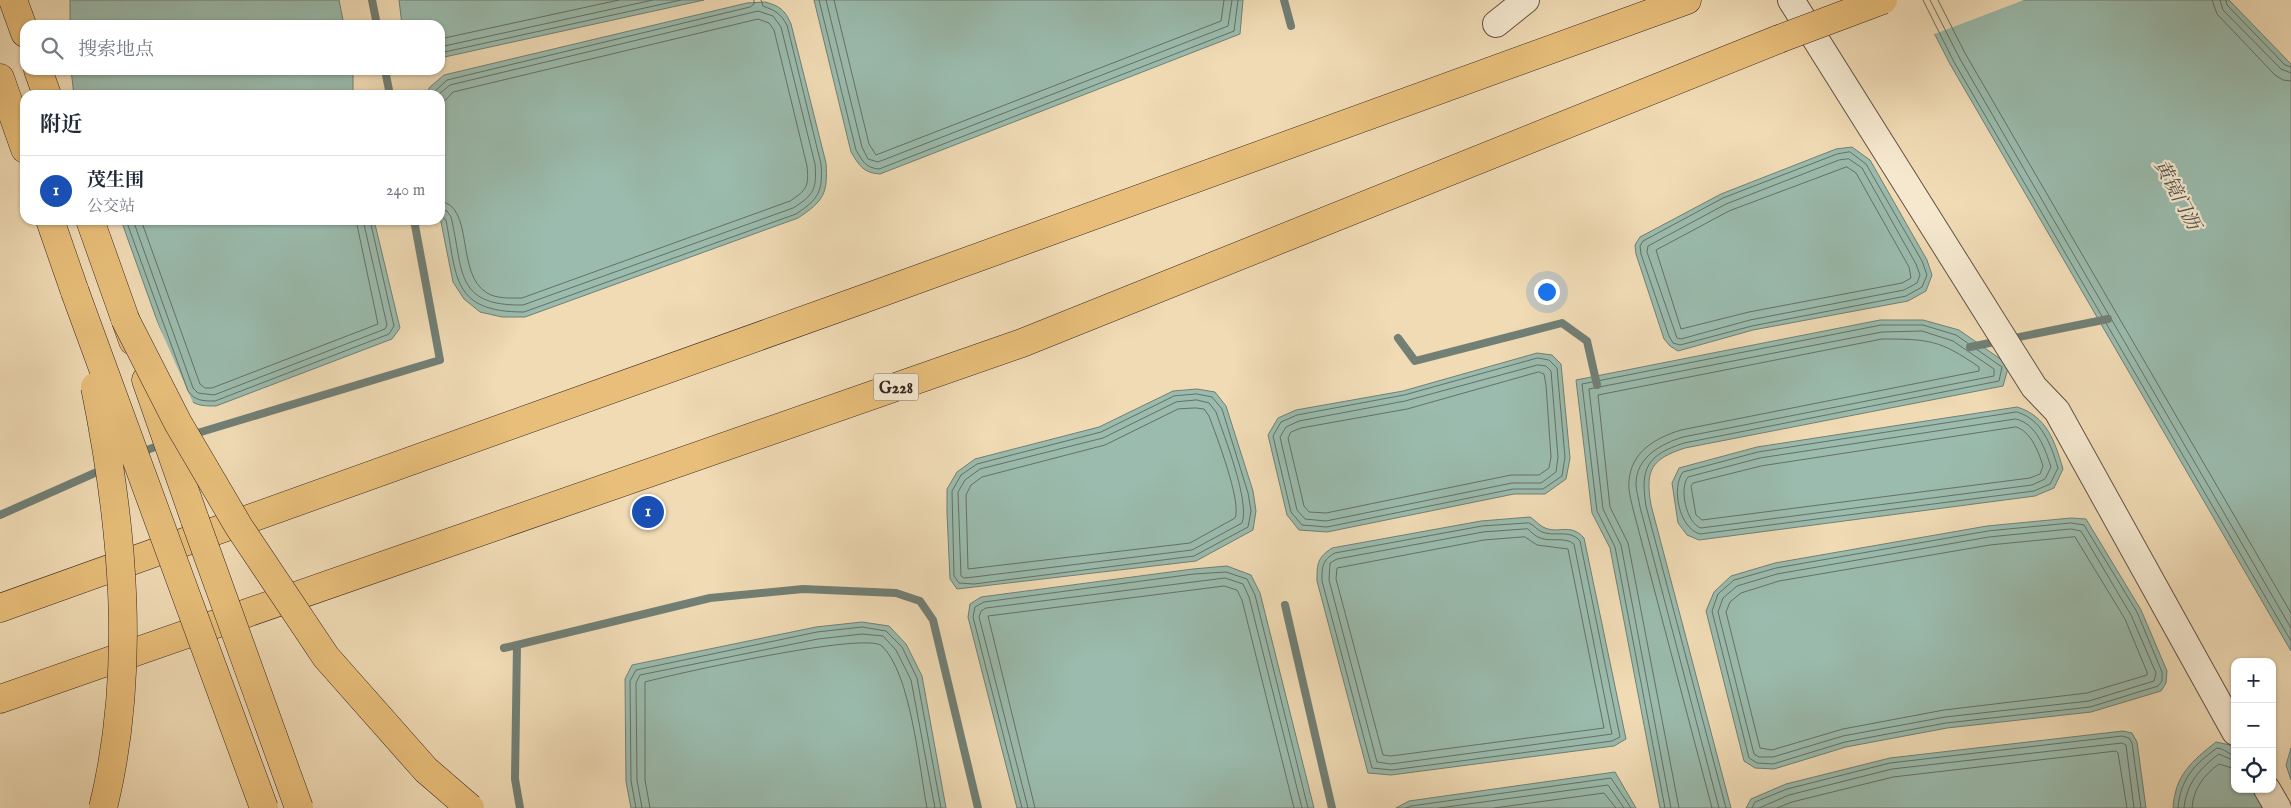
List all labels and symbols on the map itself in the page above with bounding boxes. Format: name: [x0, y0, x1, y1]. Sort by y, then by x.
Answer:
water label: 黄镜门沥: [2148, 156, 2206, 237]
your location: [1534, 279, 1560, 305]
road number: G228: [874, 374, 918, 401]
pin: 1: [632, 493, 664, 531]

